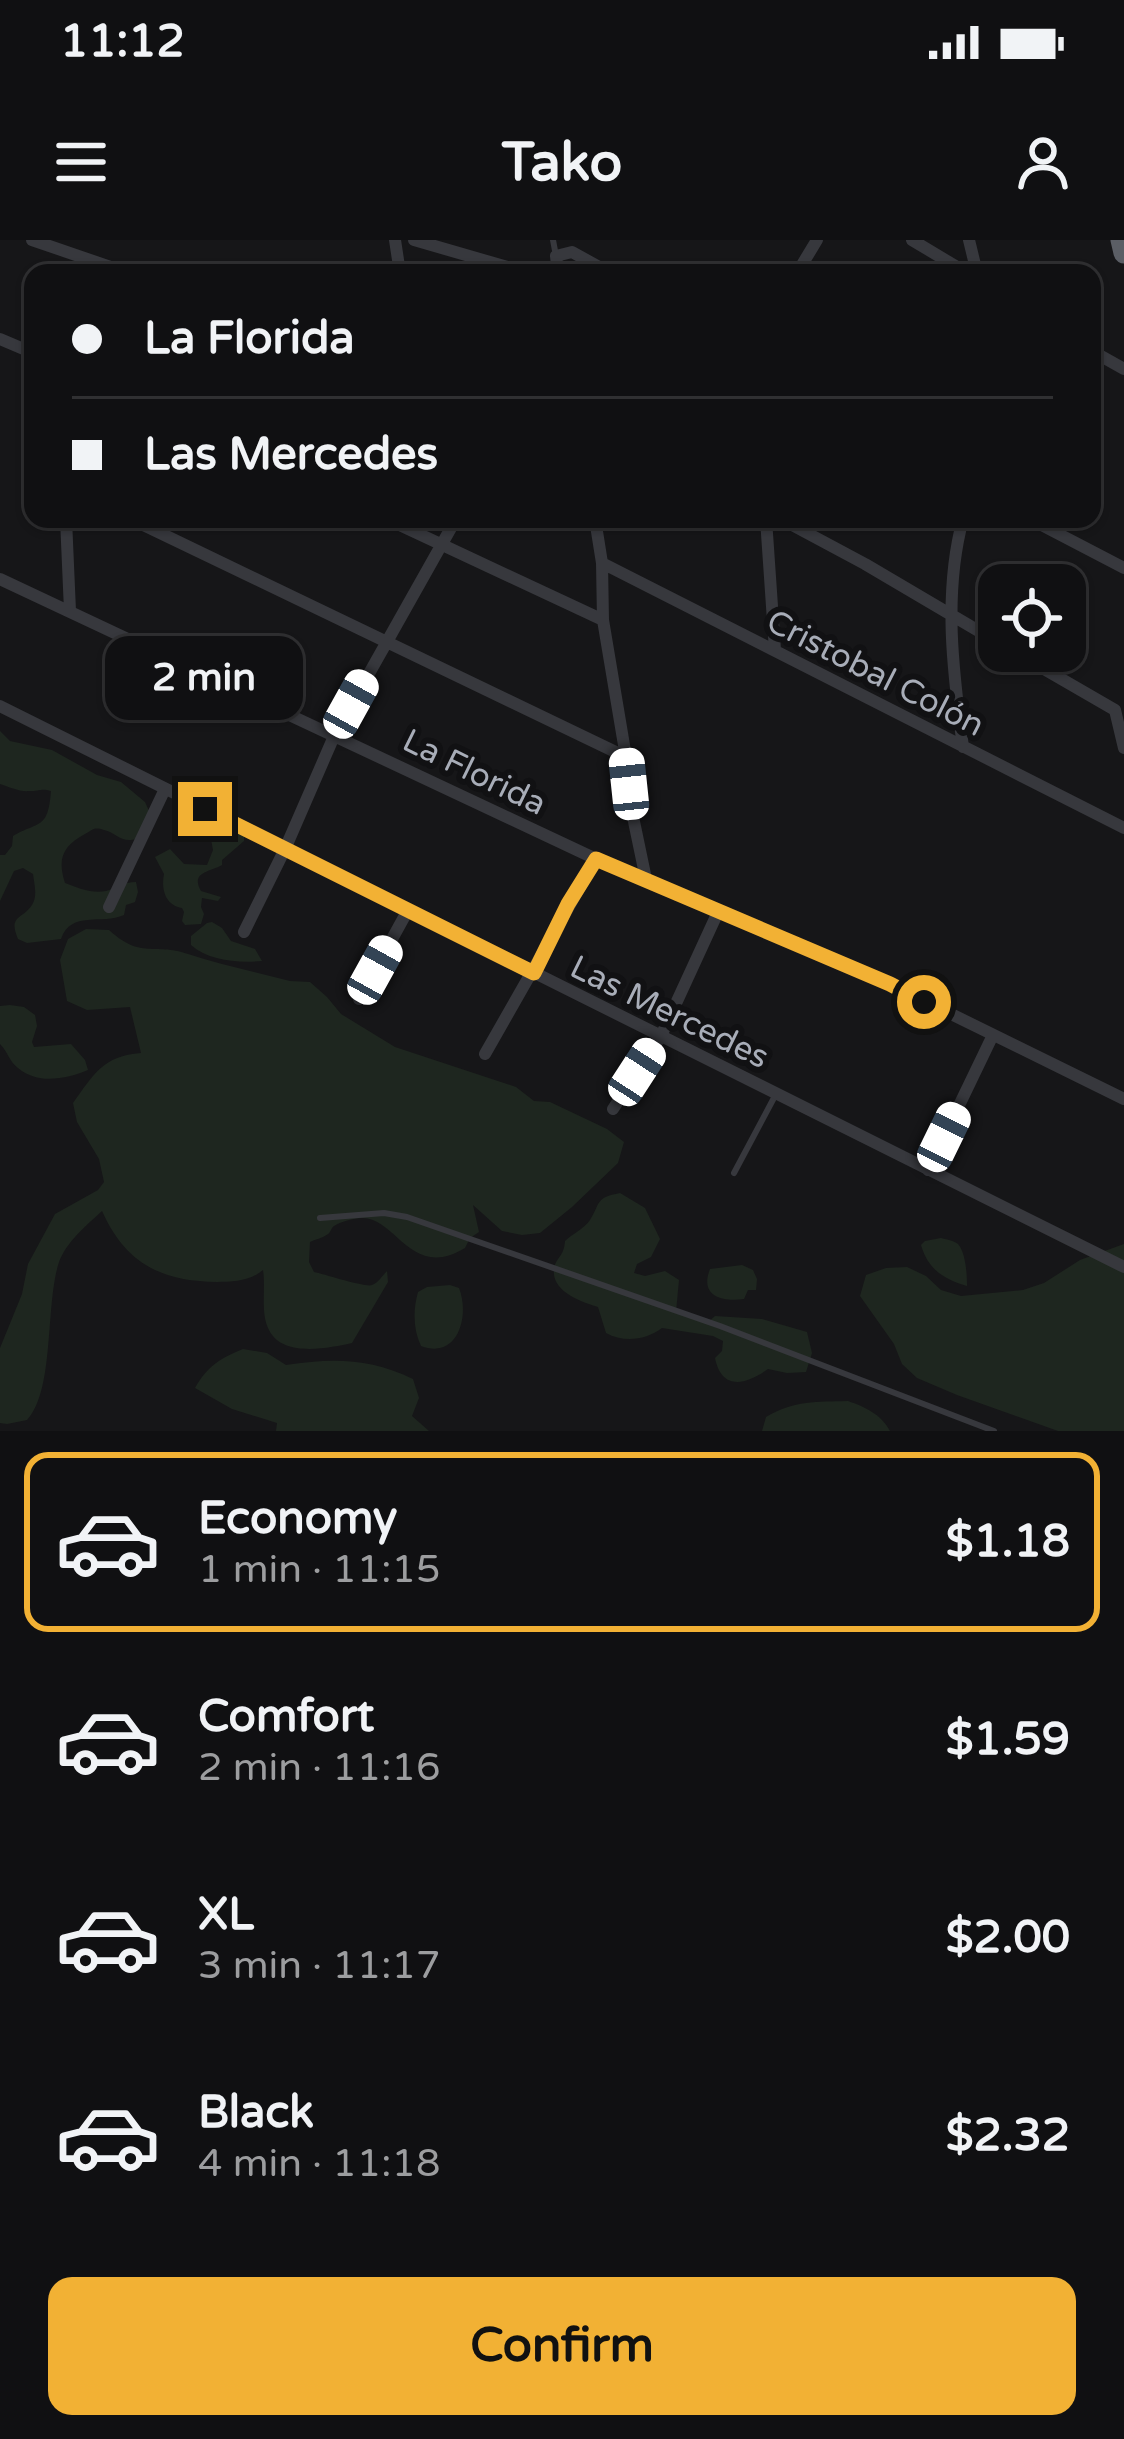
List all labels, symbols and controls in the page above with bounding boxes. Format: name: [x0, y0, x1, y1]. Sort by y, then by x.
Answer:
text: 11:12: [60, 15, 185, 69]
icon: menu: [48, 129, 114, 195]
icon: person: [1010, 129, 1076, 195]
text: Tako: [502, 130, 622, 195]
text: La Florida: [144, 312, 355, 366]
text: Las Mercedes: [144, 428, 438, 482]
map controls: [978, 564, 1086, 672]
button: locate: [978, 564, 1086, 672]
street label: Cristobal Colón: [760, 602, 991, 745]
callout: 2 min: [106, 635, 304, 719]
text: 2 min: [152, 654, 256, 701]
car: [318, 664, 384, 744]
street label: La Florida: [396, 721, 552, 824]
car: [607, 746, 651, 822]
route end: [178, 782, 232, 836]
car: [342, 930, 408, 1010]
street label: Las Mercedes: [564, 948, 775, 1077]
route start: [897, 975, 951, 1029]
car: [602, 1032, 672, 1112]
car: [912, 1097, 976, 1177]
icon: car: [54, 1488, 162, 1596]
text: Economy: [198, 1492, 397, 1546]
text: $1.18: [946, 1515, 1070, 1569]
text: 1 min · 11:15: [198, 1546, 440, 1593]
icon: car: [54, 1686, 162, 1794]
text: Comfort: [198, 1690, 374, 1744]
text: $1.59: [946, 1713, 1070, 1767]
text: 2 min · 11:16: [198, 1744, 440, 1791]
icon: car: [54, 1884, 162, 1992]
text: XL: [198, 1888, 254, 1942]
text: $2.00: [946, 1911, 1070, 1965]
text: 3 min · 11:17: [198, 1942, 440, 1989]
icon: car: [54, 2082, 162, 2190]
text: Black: [198, 2086, 314, 2140]
text: $2.32: [946, 2109, 1070, 2163]
text: 4 min · 11:18: [198, 2140, 440, 2187]
button: Confirm: [48, 2277, 1076, 2415]

